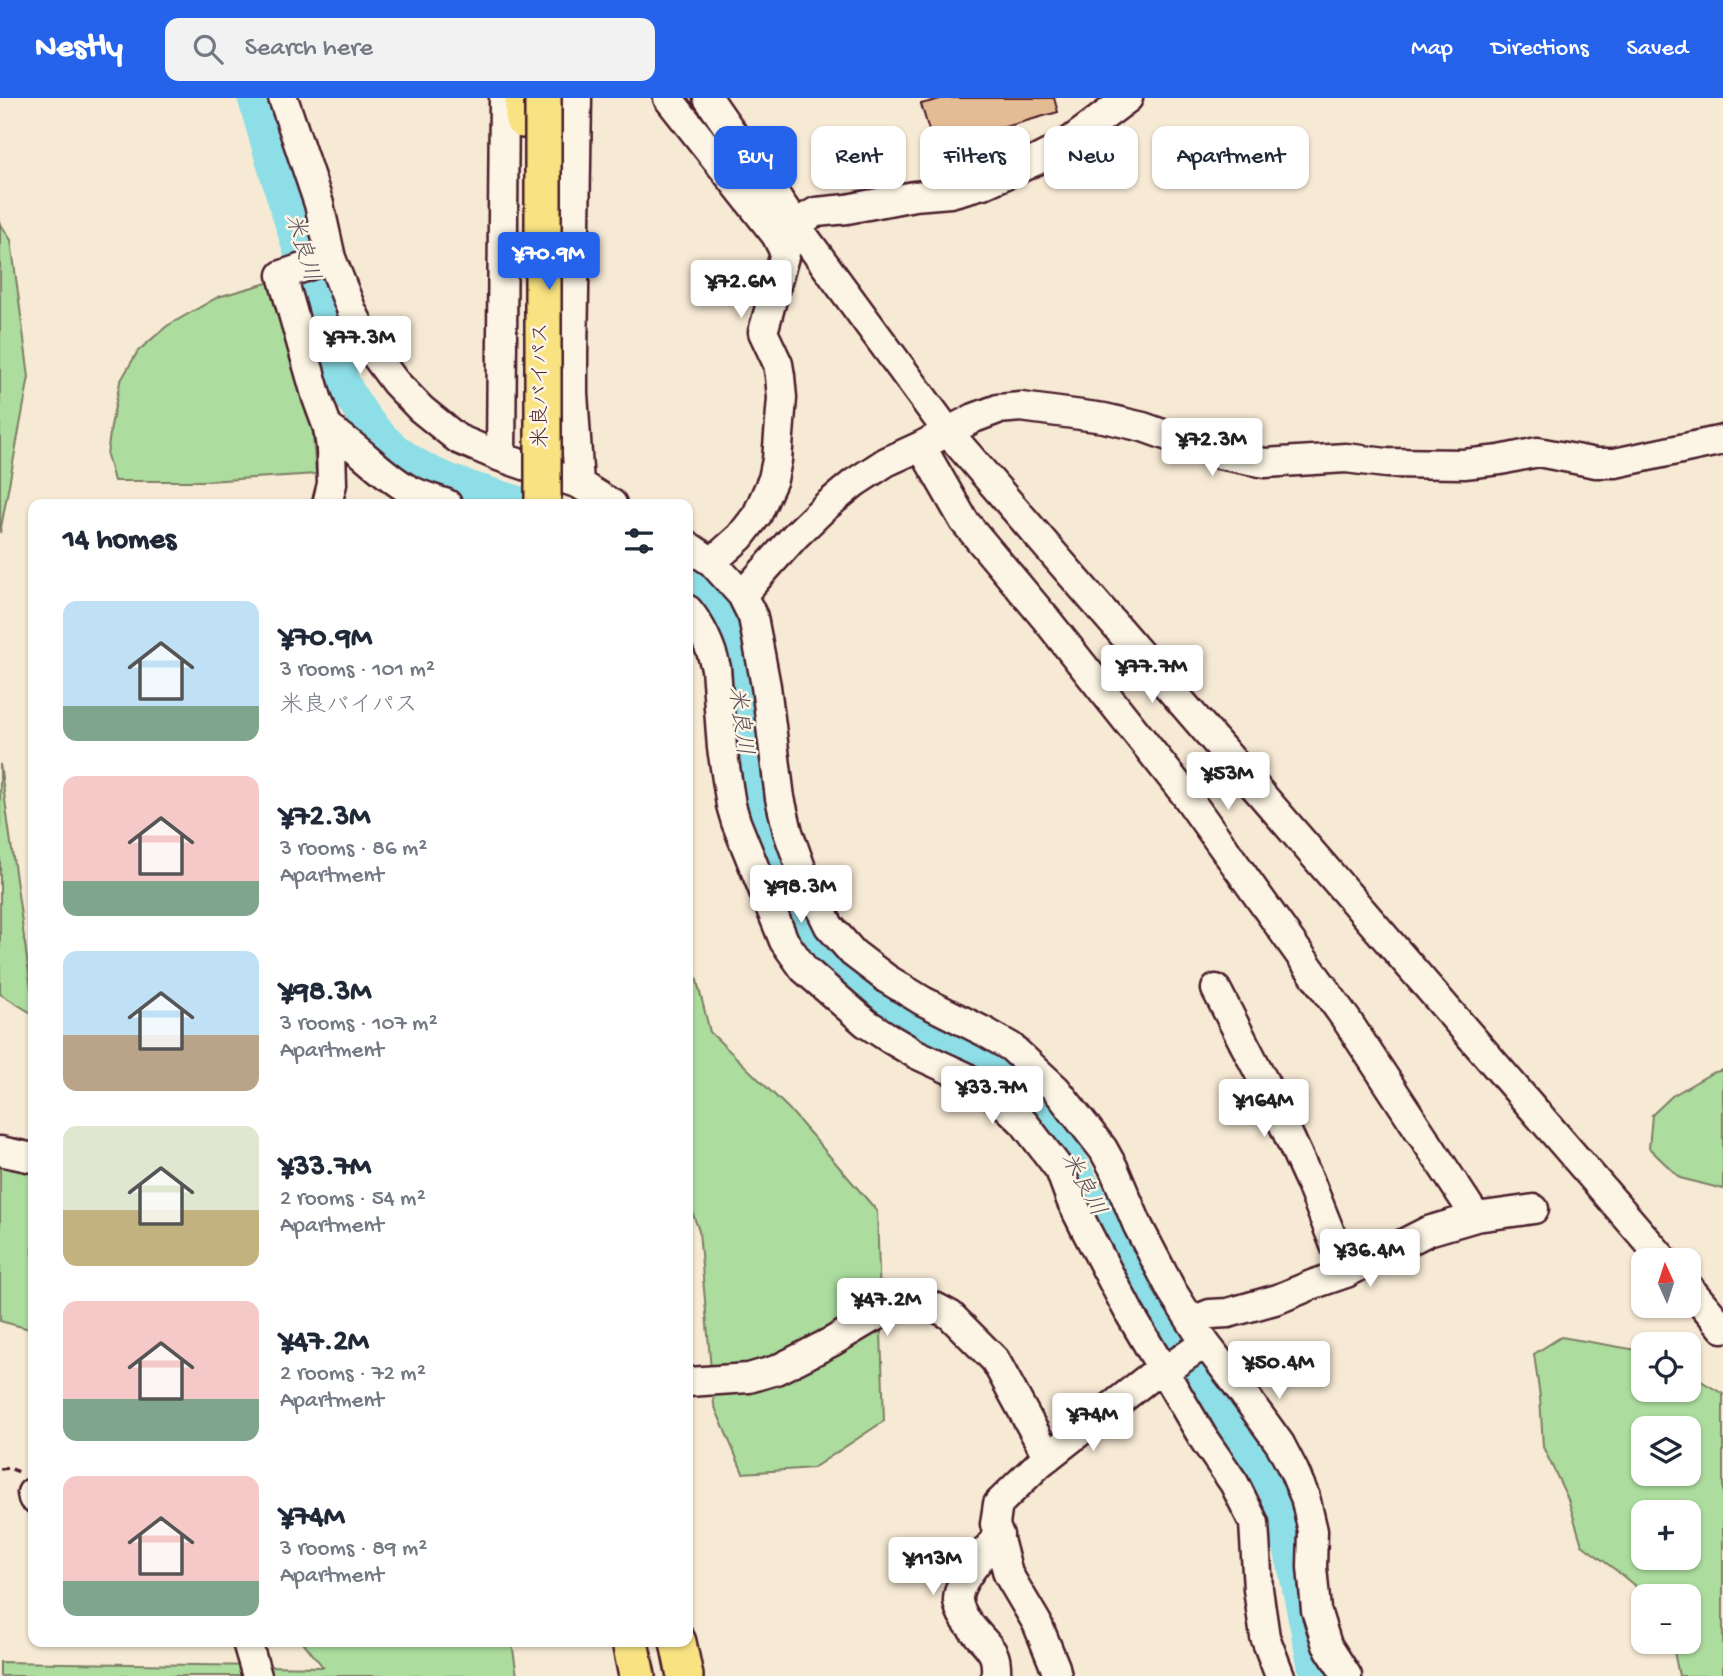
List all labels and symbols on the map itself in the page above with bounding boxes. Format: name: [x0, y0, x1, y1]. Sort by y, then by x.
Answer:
water label: 米良川: [278, 211, 325, 285]
pin: ¥70.9M: [492, 232, 606, 292]
pin: ¥72.6M: [684, 260, 798, 320]
pin: ¥77.3M: [303, 316, 417, 376]
street label: 米良バイパス: [528, 322, 555, 448]
pin: ¥72.3M: [1155, 418, 1269, 478]
pin: ¥77.7M: [1095, 646, 1209, 705]
water label: 米良川: [721, 685, 758, 757]
pin: ¥53M: [1187, 752, 1269, 812]
pin: ¥98.3M: [744, 866, 858, 925]
pin: ¥33.7M: [935, 1066, 1049, 1126]
pin: ¥164M: [1215, 1080, 1313, 1139]
water label: 米良川: [1054, 1148, 1111, 1222]
pin: ¥36.4M: [1313, 1230, 1427, 1289]
north arrow: [1631, 1248, 1701, 1318]
pin: ¥47.2M: [830, 1278, 944, 1338]
pin: ¥50.4M: [1222, 1342, 1336, 1401]
pin: ¥74M: [1052, 1394, 1134, 1453]
pin: ¥113M: [884, 1538, 982, 1597]

